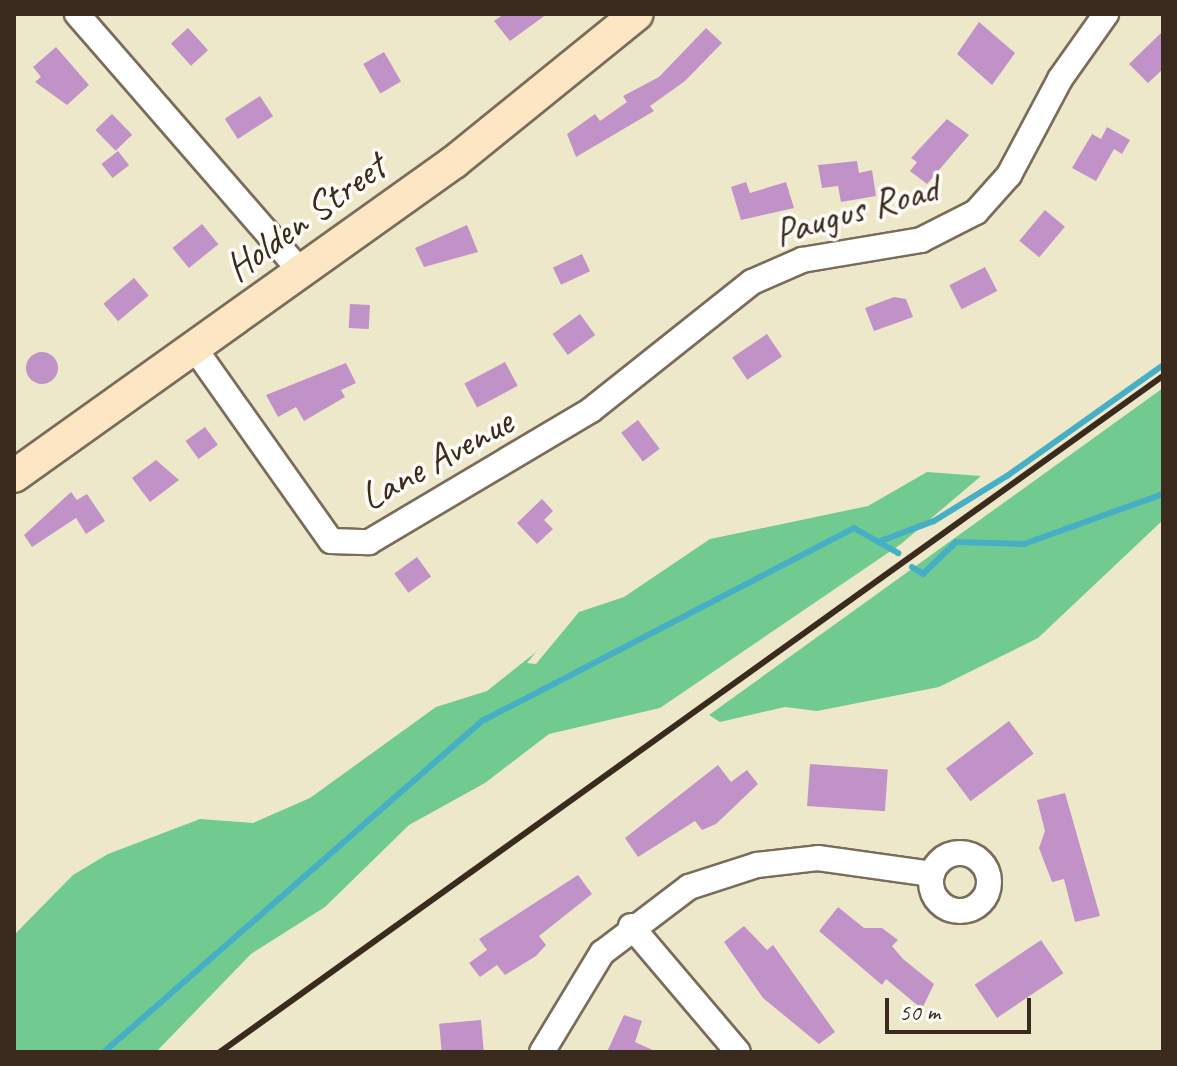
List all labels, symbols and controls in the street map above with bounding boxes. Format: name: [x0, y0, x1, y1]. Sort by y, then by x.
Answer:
street label: Holden Street: [215, 143, 395, 291]
street label: Paugus Road: [768, 164, 944, 256]
street label: Lane Avenue: [351, 397, 521, 521]
scale bar: [889, 982, 1035, 1032]
text: 50 m: [899, 997, 940, 1027]

